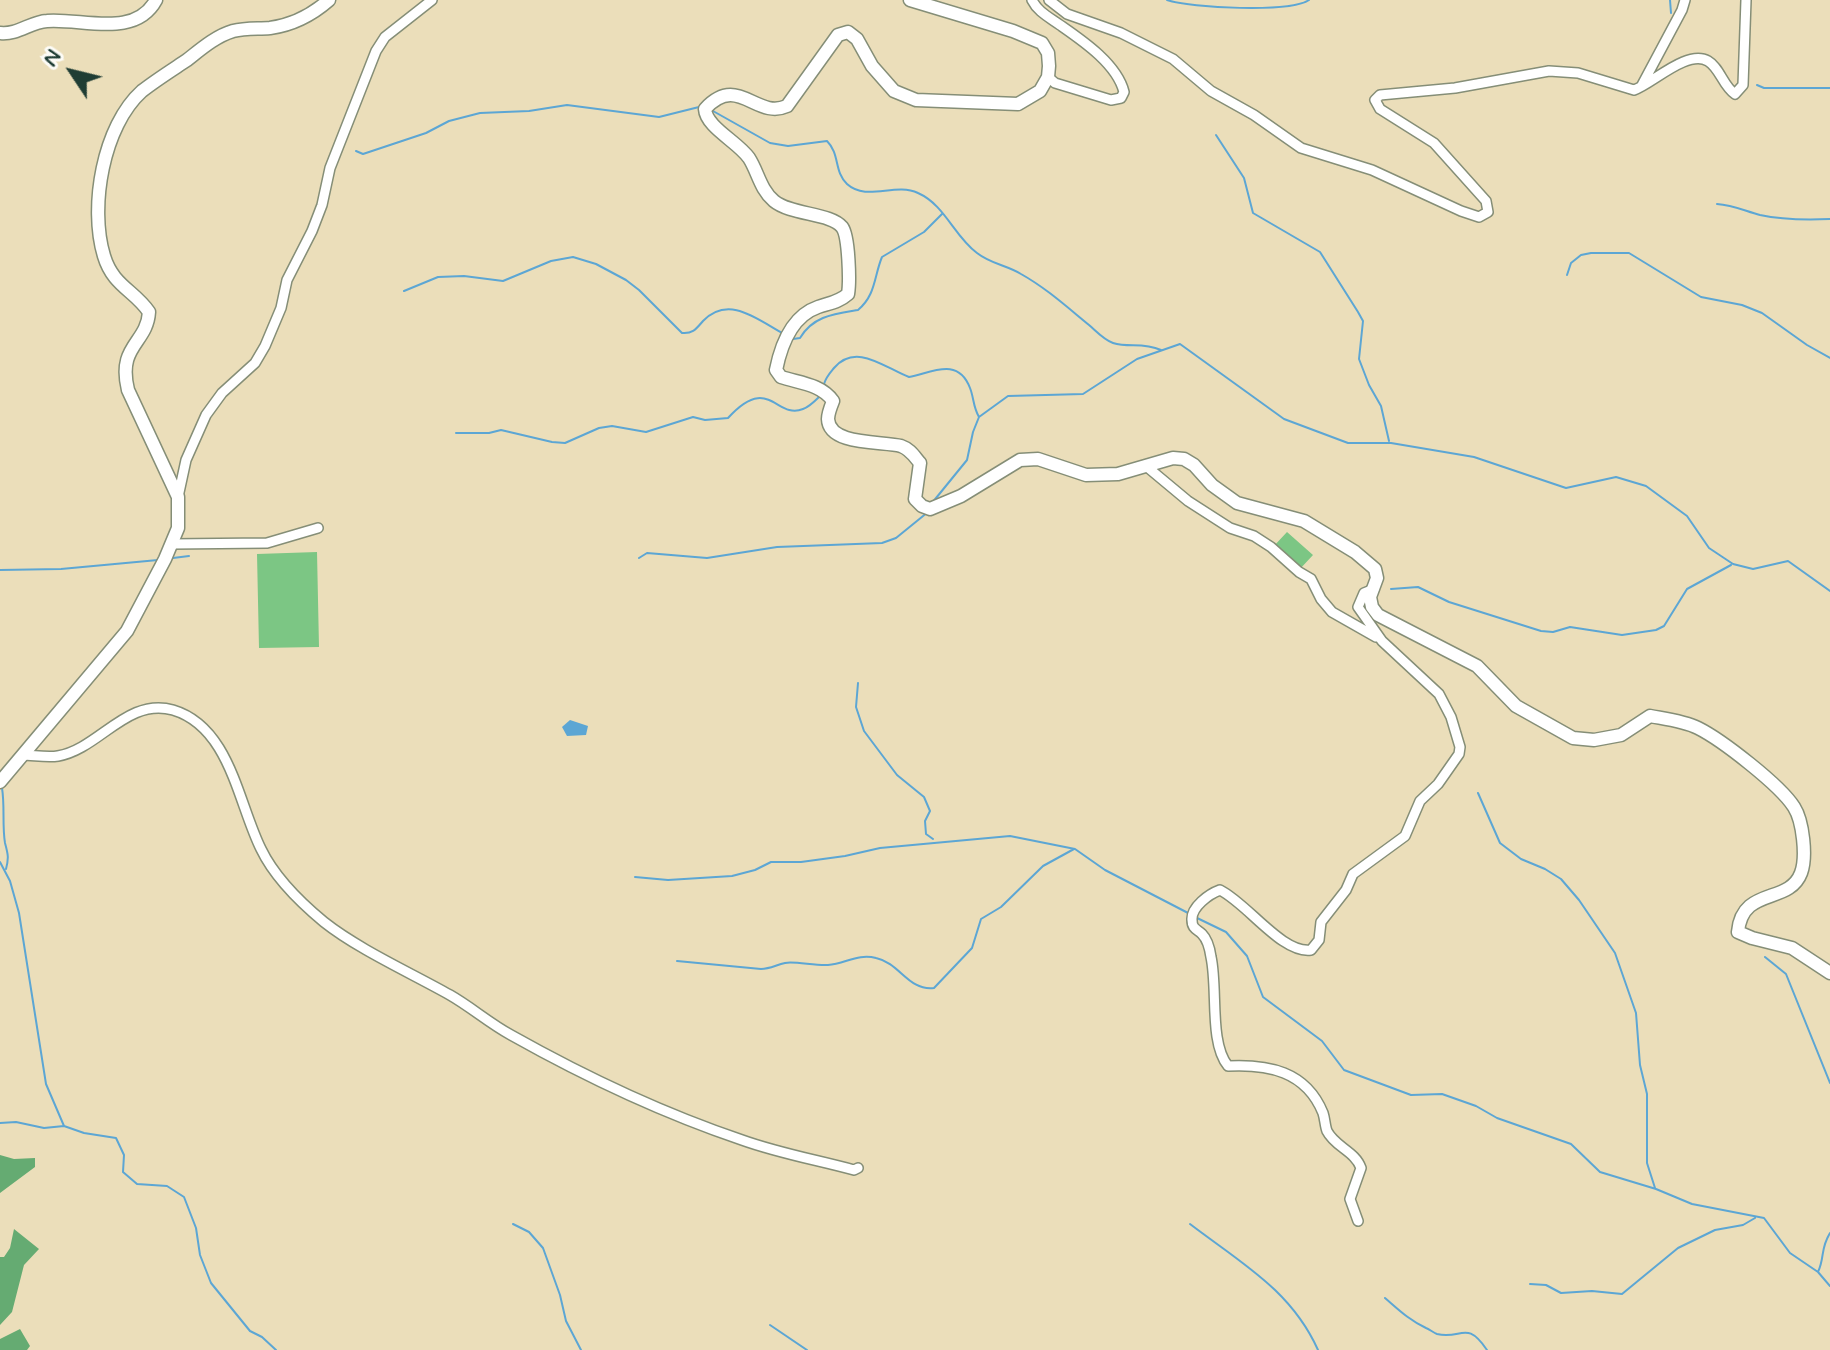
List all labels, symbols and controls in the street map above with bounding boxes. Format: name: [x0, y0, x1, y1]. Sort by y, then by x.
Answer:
north arrow: [32, 32, 112, 112]
text: N: [37, 44, 68, 72]

